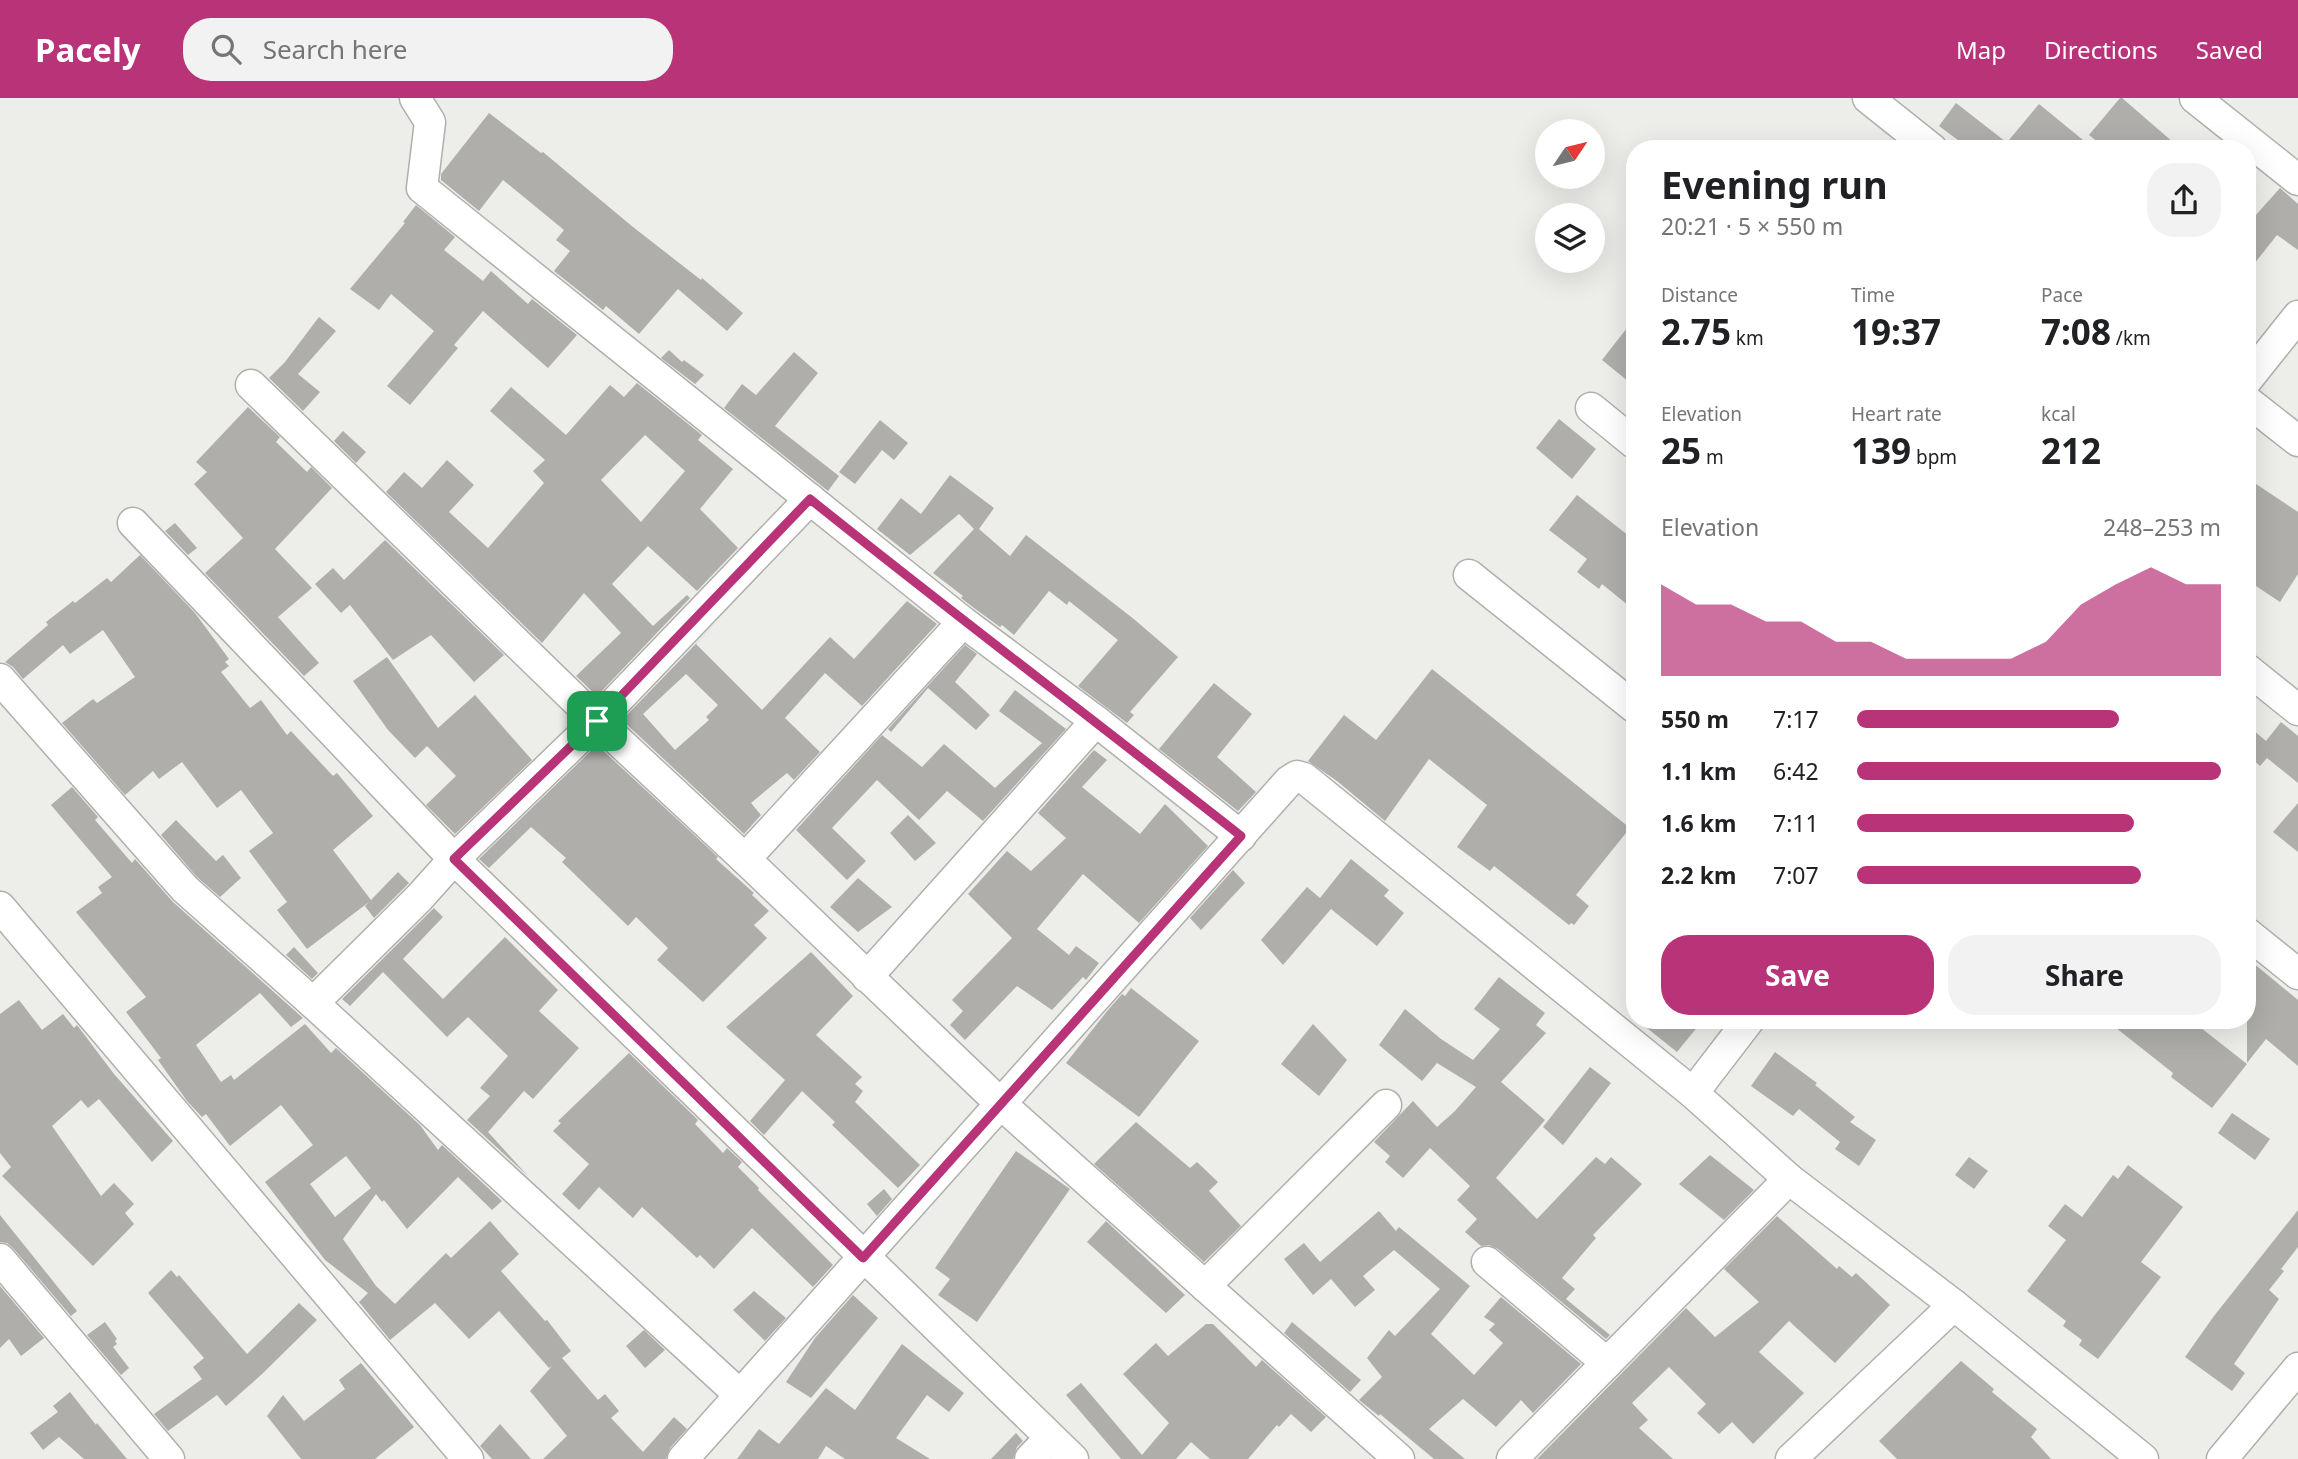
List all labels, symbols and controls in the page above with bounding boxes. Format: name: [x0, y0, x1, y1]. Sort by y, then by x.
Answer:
search box: [183, 18, 673, 81]
text: Pacely: [35, 27, 141, 72]
icon: search: [207, 30, 245, 68]
text: Search here: [263, 31, 407, 67]
text: Map: [1956, 33, 2006, 66]
text: Directions: [2044, 33, 2158, 66]
text: Saved: [2196, 33, 2263, 66]
north arrow: [1535, 119, 1605, 189]
map controls: [1535, 119, 1605, 273]
text: Evening run: [1661, 158, 1888, 210]
button: share: [2147, 163, 2221, 237]
button: layers: [1535, 203, 1605, 273]
text: 20:21 · 5 × 550 m: [1661, 210, 1843, 242]
text: Distance: [1661, 282, 1738, 308]
text: Time: [1851, 282, 1895, 308]
text: Pace: [2041, 282, 2083, 308]
text: 2.75: [1661, 308, 1731, 355]
text: 19:37: [1851, 308, 1941, 355]
text: 7:08: [2041, 308, 2111, 355]
text: km: [1731, 325, 1764, 351]
text: /km: [2111, 325, 2151, 351]
text: Elevation: [1661, 401, 1742, 427]
text: Heart rate: [1851, 401, 1942, 427]
text: kcal: [2041, 401, 2076, 427]
text: 25: [1661, 427, 1701, 474]
text: 139: [1851, 427, 1911, 474]
text: 212: [2041, 427, 2101, 474]
text: m: [1701, 444, 1724, 470]
text: bpm: [1911, 444, 1957, 470]
text: Elevation: [1661, 511, 1759, 543]
text: 248–253 m: [2103, 511, 2221, 543]
pin: [567, 691, 627, 751]
icon: arrive: [578, 702, 616, 740]
text: 550 m: [1661, 703, 1729, 735]
text: 7:17: [1773, 703, 1819, 735]
text: 1.1 km: [1661, 755, 1736, 787]
text: 6:42: [1773, 755, 1819, 787]
text: 1.6 km: [1661, 807, 1736, 839]
text: 7:11: [1773, 807, 1819, 839]
text: 2.2 km: [1661, 859, 1736, 891]
text: 7:07: [1773, 859, 1819, 891]
button: Save: [1661, 935, 1934, 1015]
button: Share: [1948, 935, 2221, 1015]

